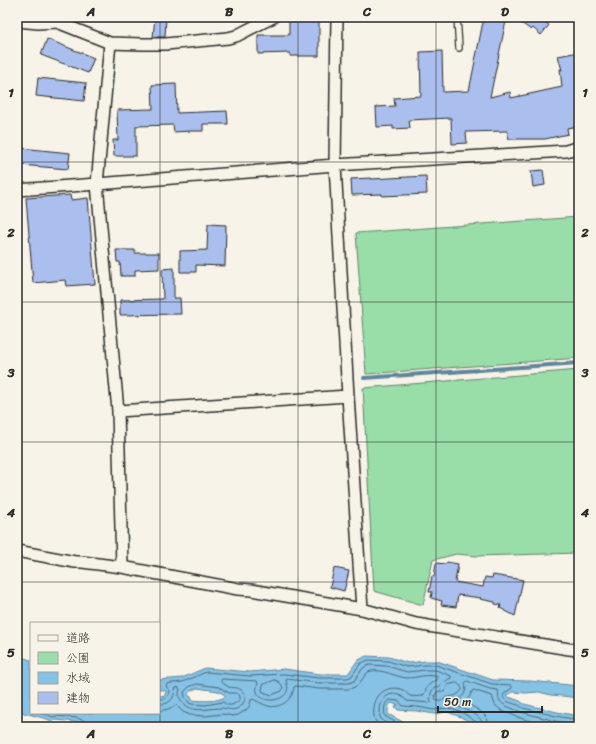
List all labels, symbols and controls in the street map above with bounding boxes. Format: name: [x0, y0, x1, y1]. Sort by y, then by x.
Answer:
text: A: [86, 0, 95, 23]
text: B: [225, 0, 234, 23]
text: C: [362, 0, 372, 23]
text: D: [501, 0, 509, 23]
text: 1: [8, 81, 14, 104]
text: 1: [582, 81, 588, 104]
text: 2: [6, 221, 15, 244]
text: 2: [580, 221, 589, 244]
text: 3: [6, 361, 15, 384]
text: 3: [580, 361, 589, 384]
text: 4: [6, 501, 16, 524]
text: 4: [580, 501, 590, 524]
legend: [30, 622, 160, 714]
text: 道路: [66, 627, 90, 649]
text: 5: [7, 641, 15, 664]
text: 5: [581, 641, 589, 664]
text: 公園: [66, 647, 90, 669]
text: 水域: [66, 667, 90, 689]
text: 建物: [66, 687, 90, 709]
scale bar: [438, 688, 542, 714]
text: 50 m: [444, 691, 471, 713]
text: A: [86, 722, 95, 744]
text: B: [225, 722, 234, 744]
text: C: [362, 722, 372, 744]
text: D: [501, 722, 509, 744]

